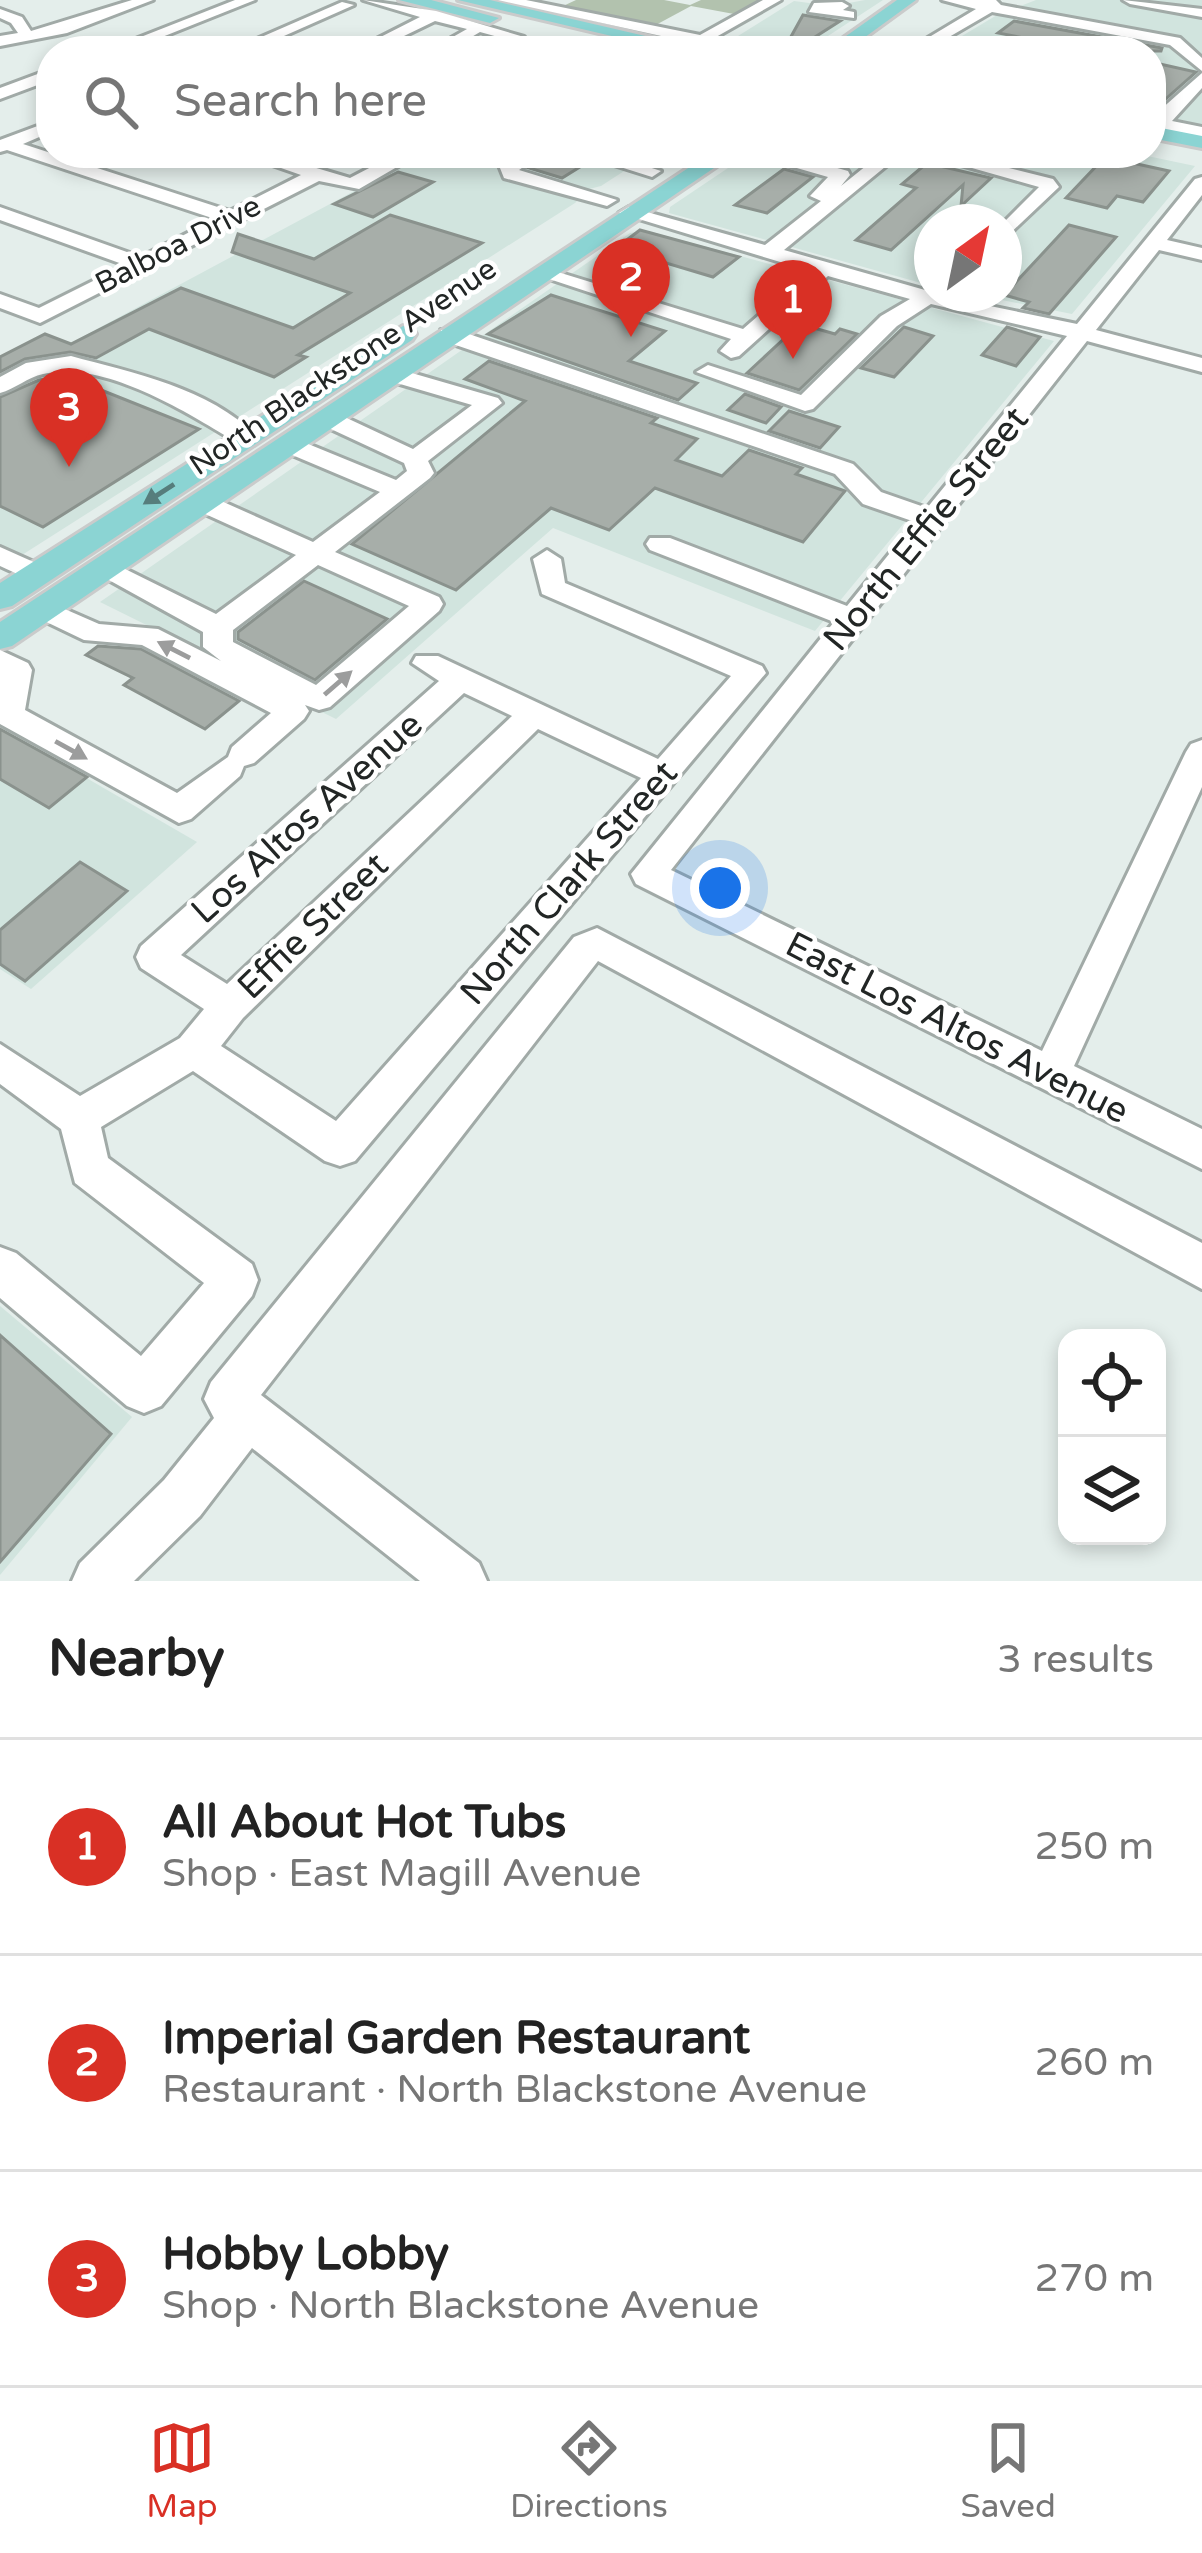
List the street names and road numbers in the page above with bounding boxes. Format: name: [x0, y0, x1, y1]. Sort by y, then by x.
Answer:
street label: Balboa Drive: [89, 187, 267, 303]
street label: North Blackstone Avenue: [183, 250, 503, 484]
street label: North Effie Street: [814, 398, 1038, 660]
street label: Los Altos Avenue: [183, 703, 431, 933]
street label: North Clark Street: [451, 752, 687, 1014]
street label: Effie Street: [229, 844, 397, 1008]
street label: East Los Altos Avenue: [778, 923, 1136, 1133]

